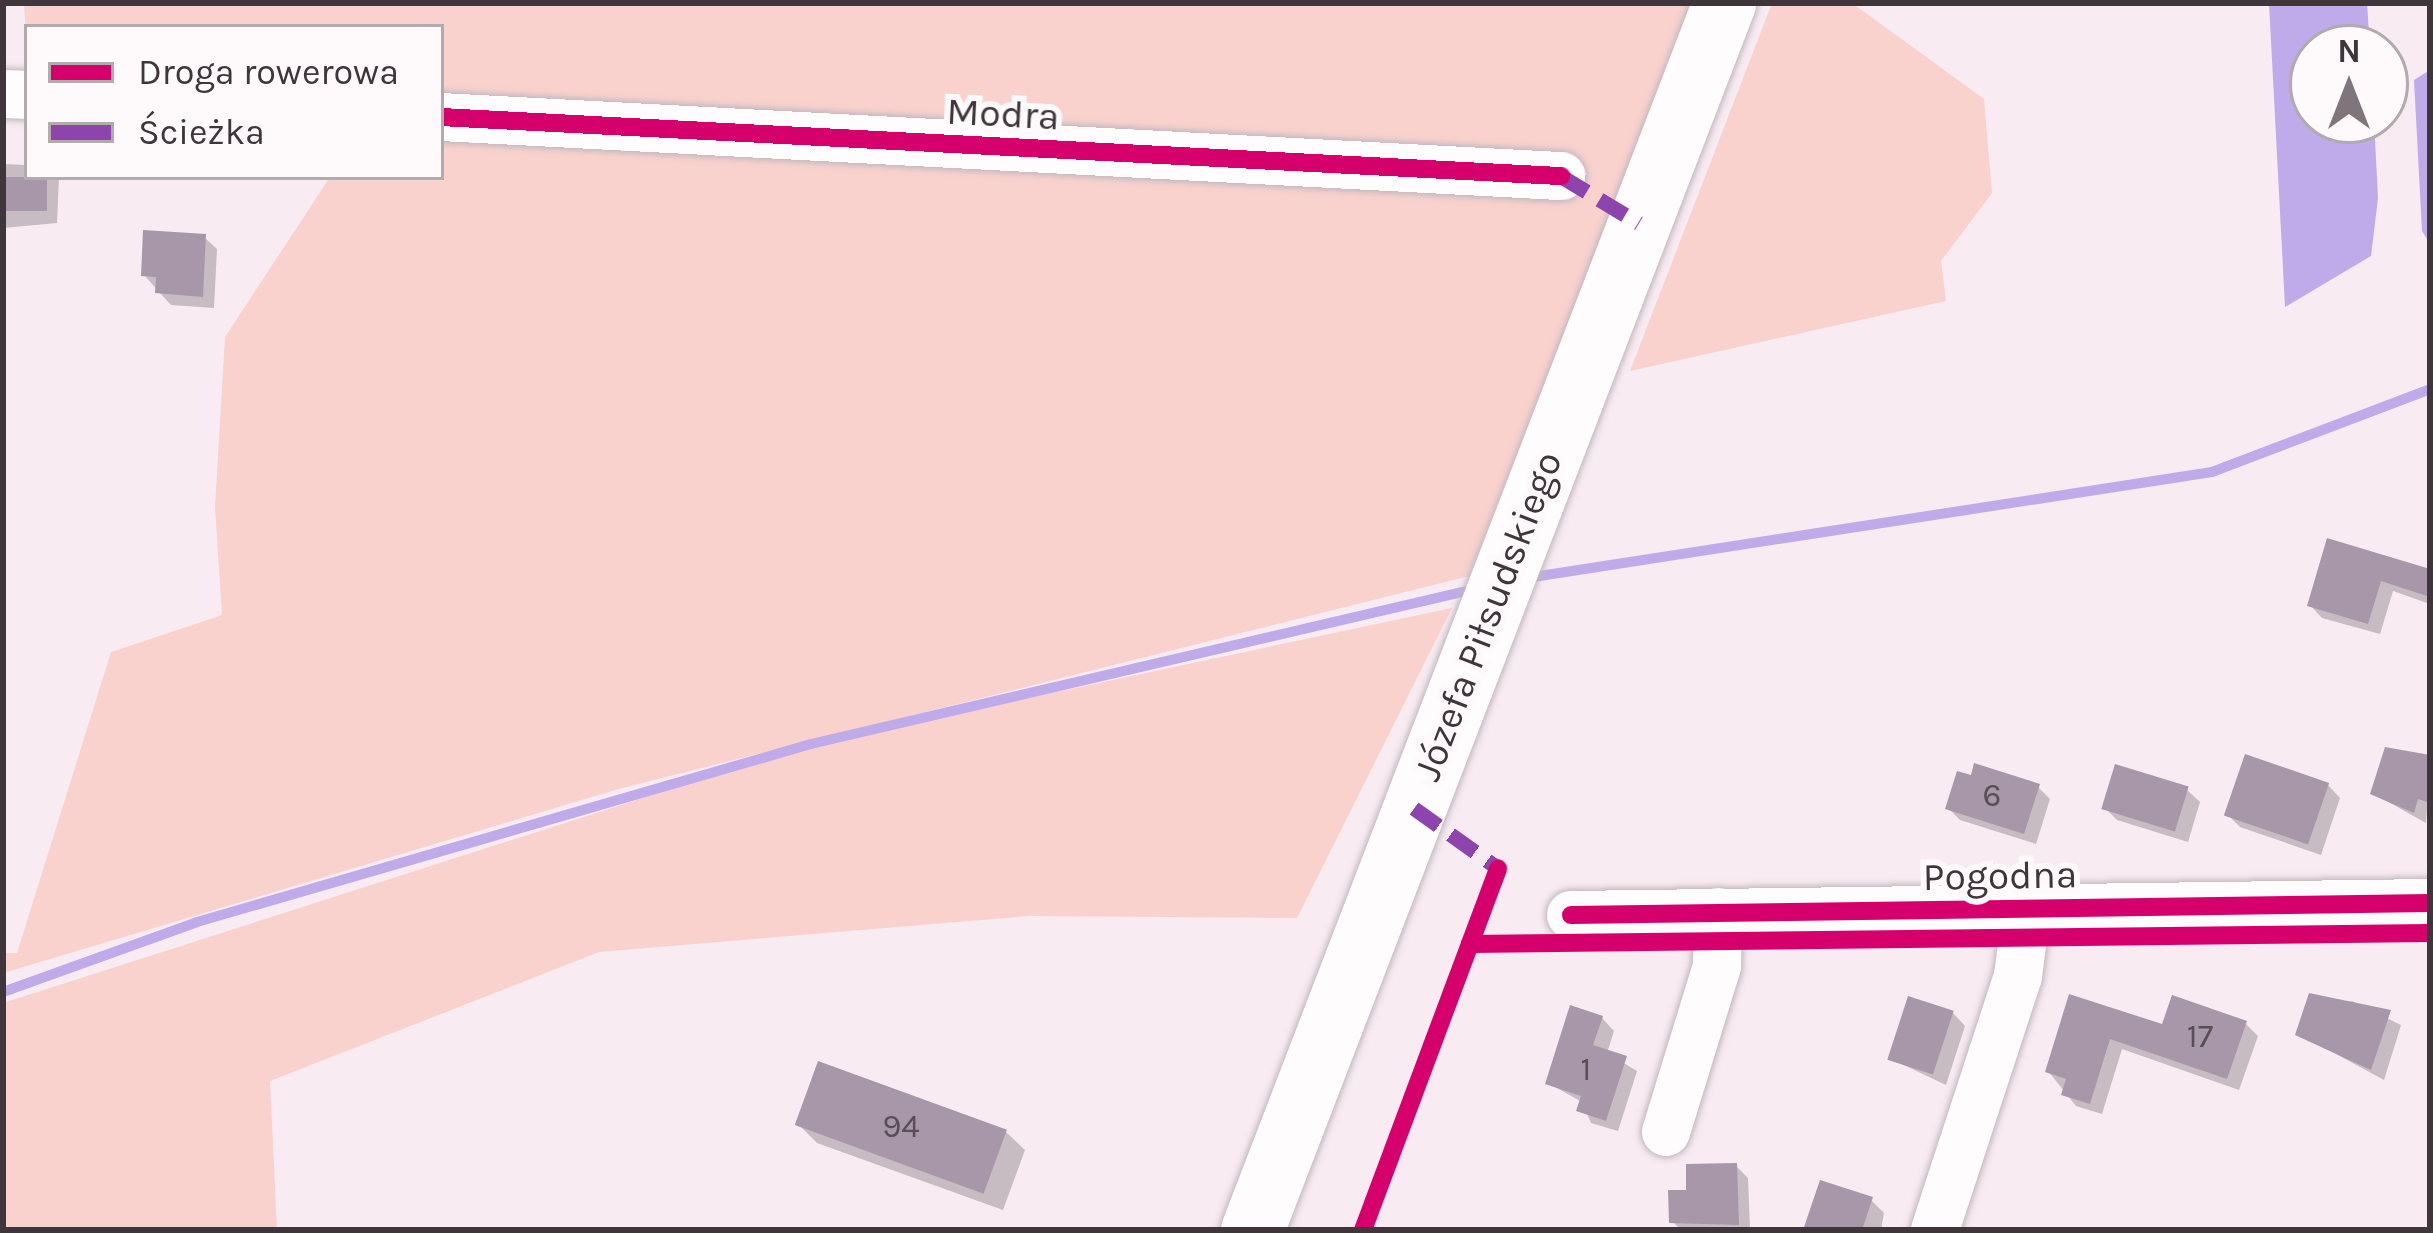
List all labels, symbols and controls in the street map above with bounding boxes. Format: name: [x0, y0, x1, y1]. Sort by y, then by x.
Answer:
legend: [24, 24, 444, 180]
north arrow: [2289, 24, 2409, 144]
text: N: [2337, 32, 2361, 70]
text: Droga rowerowa: [138, 51, 399, 93]
street label: Modra: [945, 88, 1061, 140]
text: Ścieżka: [138, 111, 265, 153]
street label: Józefa Piłsudskiego: [1404, 445, 1572, 787]
house number: 6: [1983, 776, 2001, 816]
street label: Pogodna: [1922, 851, 2078, 901]
house number: 17: [2187, 1017, 2213, 1057]
house number: 1: [1581, 1050, 1591, 1090]
house number: 94: [882, 1107, 920, 1147]

